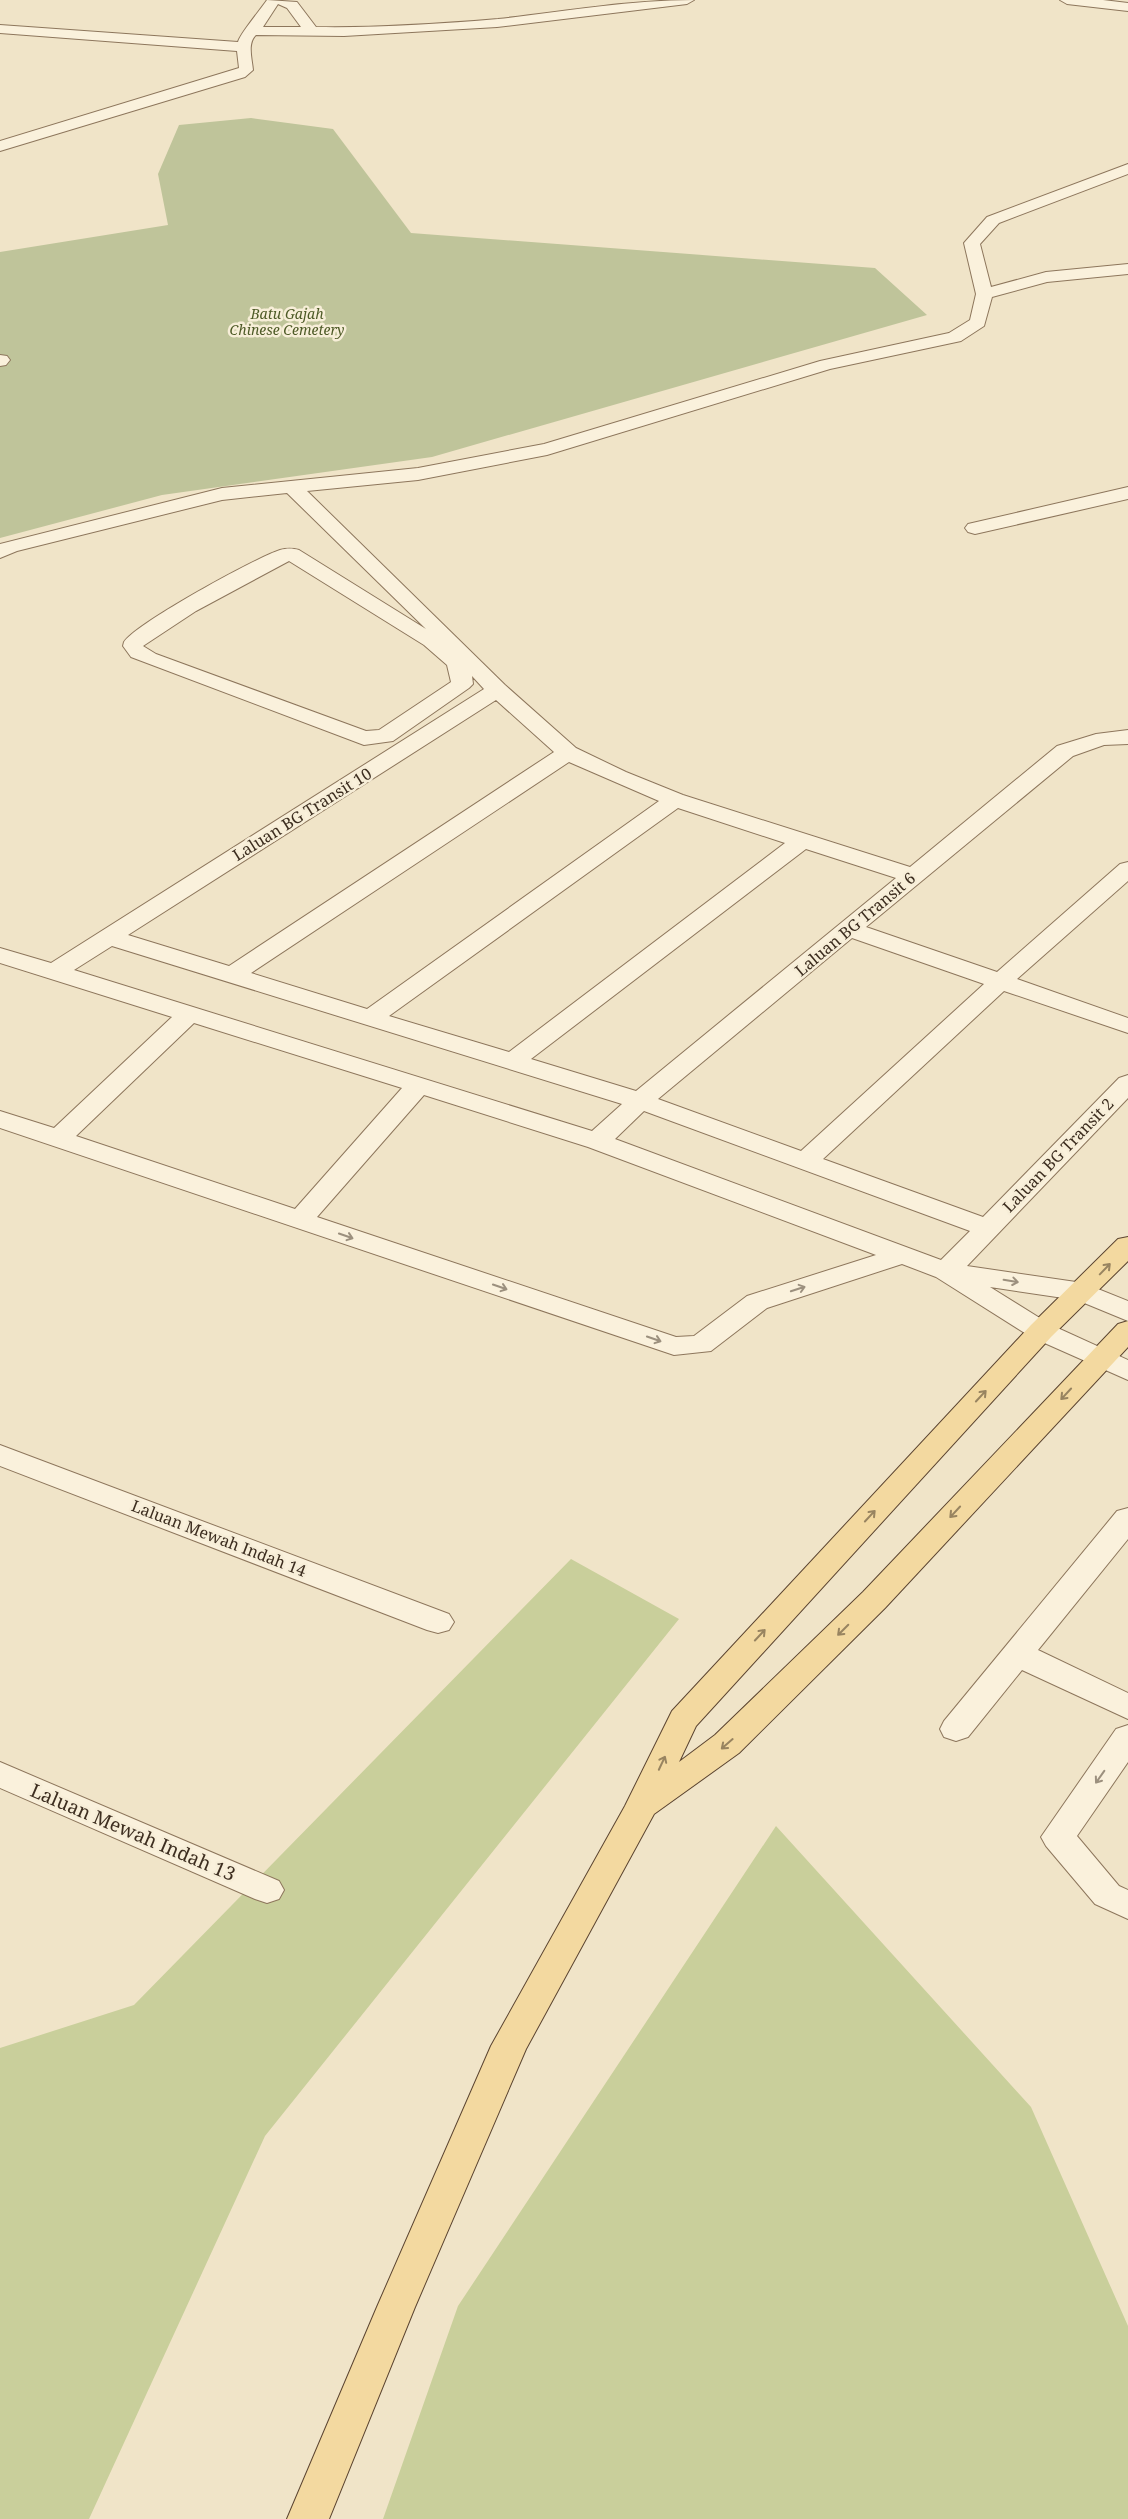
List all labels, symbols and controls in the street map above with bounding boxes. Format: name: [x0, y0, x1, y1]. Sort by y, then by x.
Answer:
park label: Batu Gajah Chinese Cemetery: [230, 304, 344, 339]
street label: Laluan BG Transit 10: [228, 762, 376, 866]
street label: Laluan BG Transit 6: [790, 867, 920, 981]
street label: Laluan BG Transit 2: [998, 1093, 1118, 1217]
one-way arrow: [337, 1231, 353, 1241]
one-way arrow: [1099, 1263, 1111, 1275]
one-way arrow: [1003, 1276, 1019, 1286]
one-way arrow: [492, 1283, 508, 1293]
one-way arrow: [790, 1283, 806, 1293]
one-way arrow: [646, 1335, 661, 1344]
one-way arrow: [1060, 1387, 1072, 1400]
one-way arrow: [975, 1390, 987, 1403]
street label: Laluan Mewah Indah 14: [128, 1494, 310, 1582]
one-way arrow: [949, 1506, 961, 1519]
one-way arrow: [865, 1509, 876, 1522]
one-way arrow: [837, 1624, 849, 1636]
one-way arrow: [754, 1629, 766, 1641]
one-way arrow: [720, 1738, 733, 1749]
one-way arrow: [657, 1755, 667, 1770]
one-way arrow: [1095, 1770, 1105, 1784]
street label: Laluan Mewah Indah 13: [27, 1777, 239, 1887]

